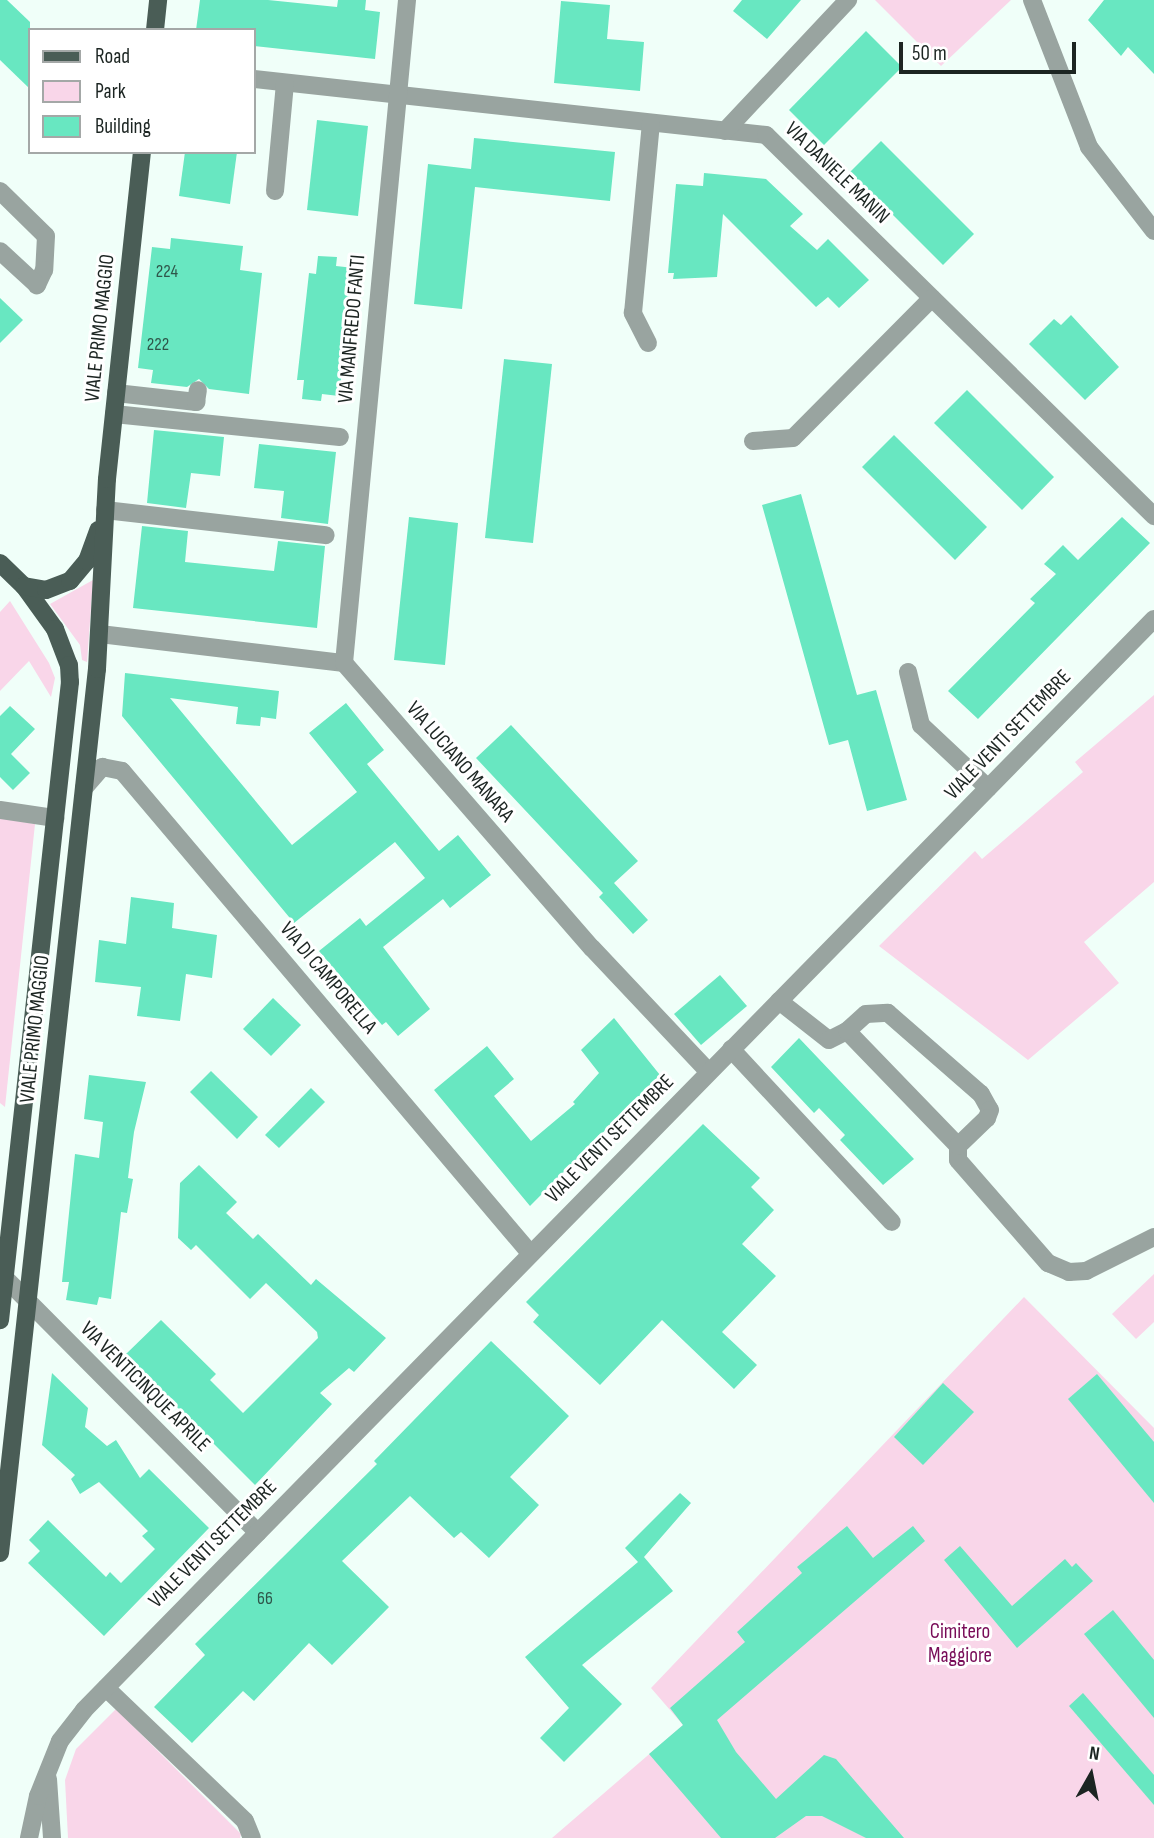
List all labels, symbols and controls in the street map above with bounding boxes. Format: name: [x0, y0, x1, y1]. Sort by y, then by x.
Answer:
legend: [28, 28, 256, 154]
scale bar: [902, 28, 1079, 72]
text: 50 m: [912, 41, 947, 66]
text: Road: [95, 44, 130, 69]
text: Park: [95, 79, 126, 104]
text: Building: [95, 114, 151, 139]
street label: VIA DANIELE MANIN: [779, 117, 895, 229]
street label: VIALE PRIMO MAGGIO: [80, 253, 120, 403]
street label: VIA MANFREDO FANTI: [333, 254, 371, 404]
house number: 224: [156, 261, 178, 283]
house number: 222: [147, 334, 169, 356]
street label: VIALE VENTI SETTEMBRE: [940, 665, 1076, 805]
street label: VIA LUCIANO MANARA: [401, 697, 519, 827]
street label: VIA DI CAMPORELLA: [274, 917, 382, 1039]
street label: VIALE PRIMO MAGGIO: [15, 954, 55, 1104]
street label: VIALE VENTI SETTEMBRE: [541, 1070, 679, 1208]
street label: VIA VENTICINQUE APRILE: [75, 1317, 215, 1457]
street label: VIALE VENTI SETTEMBRE: [144, 1475, 282, 1613]
house number: 66: [257, 1588, 273, 1610]
park label: Cimitero Maggiore: [928, 1619, 992, 1669]
north arrow: [1056, 1740, 1126, 1810]
text: N: [1088, 1742, 1101, 1766]

